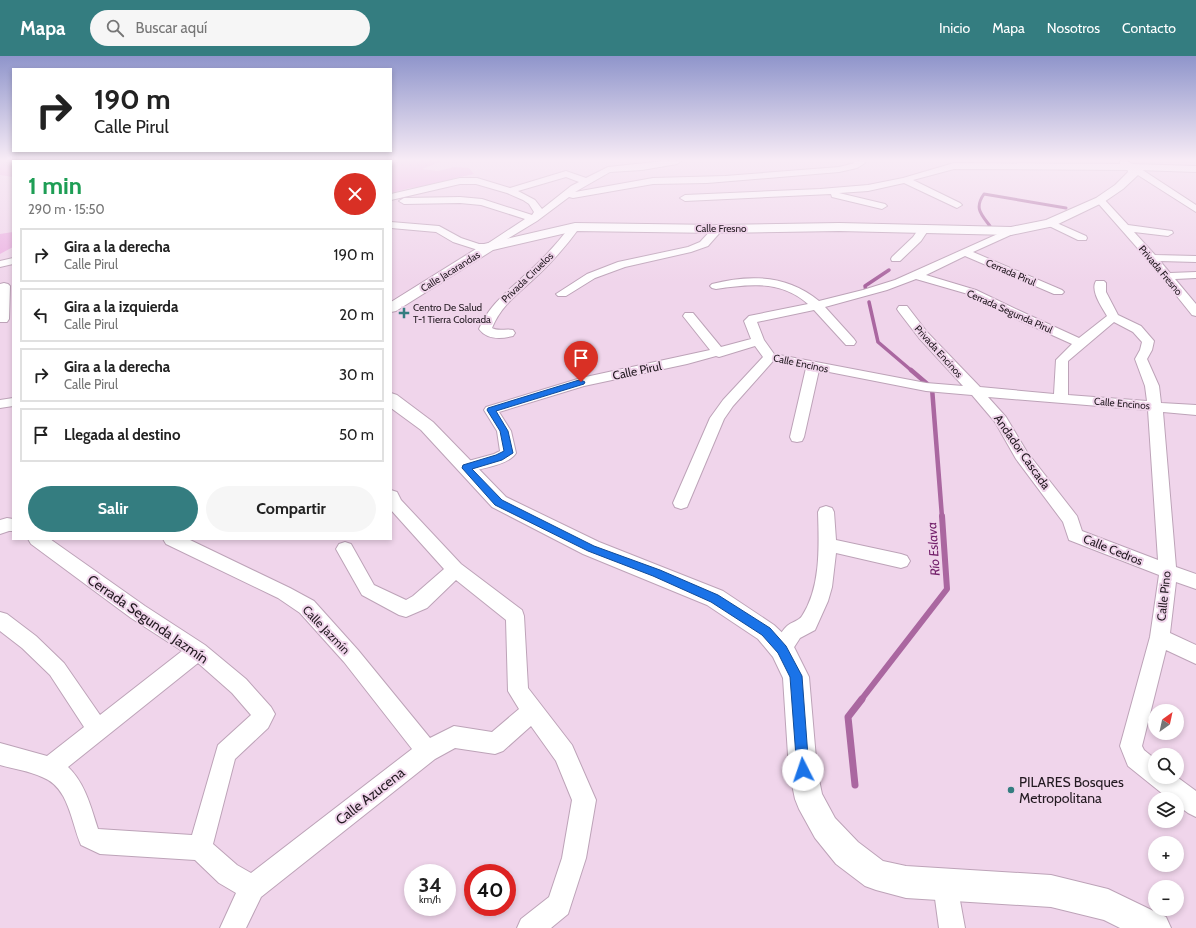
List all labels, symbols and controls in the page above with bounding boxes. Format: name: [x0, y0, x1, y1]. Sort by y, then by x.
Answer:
search box: [90, 10, 370, 46]
text: Mapa: [20, 17, 66, 40]
icon: search: [104, 17, 126, 39]
text: Buscar aquí: [136, 19, 207, 37]
text: Inicio: [939, 19, 970, 37]
text: Mapa: [992, 19, 1025, 37]
text: Nosotros: [1047, 19, 1100, 37]
text: Contacto: [1122, 19, 1176, 37]
text: 190 m: [94, 82, 170, 116]
icon: right: [28, 84, 80, 136]
text: Calle Pirul: [94, 116, 169, 138]
text: 1 min: [28, 171, 82, 200]
button: close: [334, 173, 376, 215]
text: 290 m · 15:50: [28, 201, 105, 217]
street label: Calle Fresno: [695, 222, 747, 235]
text: Gira a la derecha: [64, 238, 170, 256]
street label: Privada Fresno: [1136, 243, 1186, 298]
icon: right: [30, 244, 52, 266]
text: 190 m: [334, 246, 374, 264]
street label: Calle Jacarandas: [418, 248, 482, 295]
street label: Privada Ciruelos: [499, 249, 556, 305]
text: Calle Pirul: [64, 256, 118, 272]
street label: Cerrada Pirul: [984, 256, 1038, 289]
street label: Cerrada Segunda Pirul: [965, 287, 1055, 337]
text: Gira a la izquierda: [64, 298, 178, 316]
place label: Centro De Salud T-1 Tierra Colorada: [413, 301, 491, 326]
icon: left: [30, 304, 52, 326]
text: 20 m: [339, 306, 374, 324]
marker: Centro De Salud T-1 Tierra Colorada: [398, 307, 410, 319]
text: Calle Pirul: [64, 316, 118, 332]
street label: Privada Encinos: [912, 322, 966, 380]
pin: [564, 341, 598, 382]
icon: arrive: [570, 347, 592, 369]
street label: Calle Encinos: [772, 351, 830, 376]
text: Gira a la derecha: [64, 358, 170, 376]
street label: Calle Pirul: [611, 358, 663, 383]
icon: right: [30, 364, 52, 386]
text: 30 m: [339, 366, 374, 384]
text: Calle Pirul: [64, 376, 118, 392]
street label: Calle Encinos: [1094, 395, 1150, 412]
street label: Andador Cascada: [991, 411, 1054, 492]
icon: arrive: [30, 424, 52, 446]
text: Llegada al destino: [64, 426, 180, 444]
text: 50 m: [339, 426, 374, 444]
button: Salir: [28, 486, 198, 532]
button: Compartir: [206, 486, 376, 532]
water label: Río Eslava: [923, 522, 943, 576]
street label: Calle Cedros: [1081, 531, 1145, 568]
street label: Cerrada Segunda Jazmín: [84, 570, 212, 668]
street label: Calle Pino: [1153, 570, 1174, 622]
street label: Calle Jazmín: [300, 602, 353, 657]
north arrow: [1148, 704, 1184, 740]
map controls: [1148, 704, 1184, 916]
button: search: [1148, 748, 1184, 784]
position arrow: [782, 749, 824, 791]
street label: Calle Azucena: [332, 763, 408, 829]
place label: PILARES Bosques Metropolitana: [1019, 773, 1124, 807]
marker: PILARES Bosques Metropolitana: [1006, 785, 1016, 795]
button: layers: [1148, 792, 1184, 828]
button: +: [1148, 836, 1184, 872]
speed limit sign: 40: [464, 864, 516, 916]
text: 34: [418, 873, 442, 897]
button: −: [1148, 880, 1184, 916]
text: km/h: [419, 893, 441, 906]

